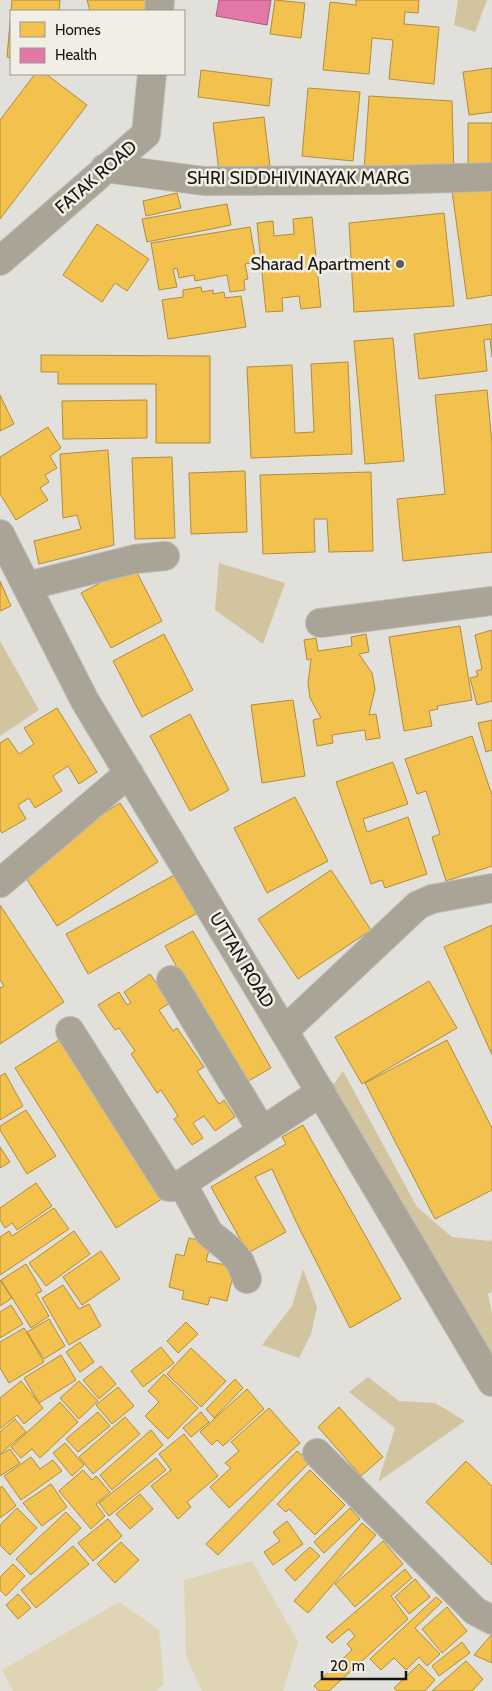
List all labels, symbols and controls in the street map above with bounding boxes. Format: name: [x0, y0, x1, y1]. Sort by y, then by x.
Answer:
legend: [10, 10, 185, 75]
text: Homes: [55, 21, 101, 39]
text: Health: [55, 46, 97, 64]
street label: FATAK ROAD: [51, 135, 141, 219]
street label: SHRI SIDDHIVINAYAK MARG: [187, 167, 409, 189]
place label: Sharad Apartment: [250, 253, 390, 275]
marker: Sharad Apartment: [394, 258, 406, 270]
street label: UTTAN ROAD: [205, 908, 279, 1012]
scale bar: [322, 1648, 406, 1680]
text: 20 m: [330, 1657, 365, 1675]

